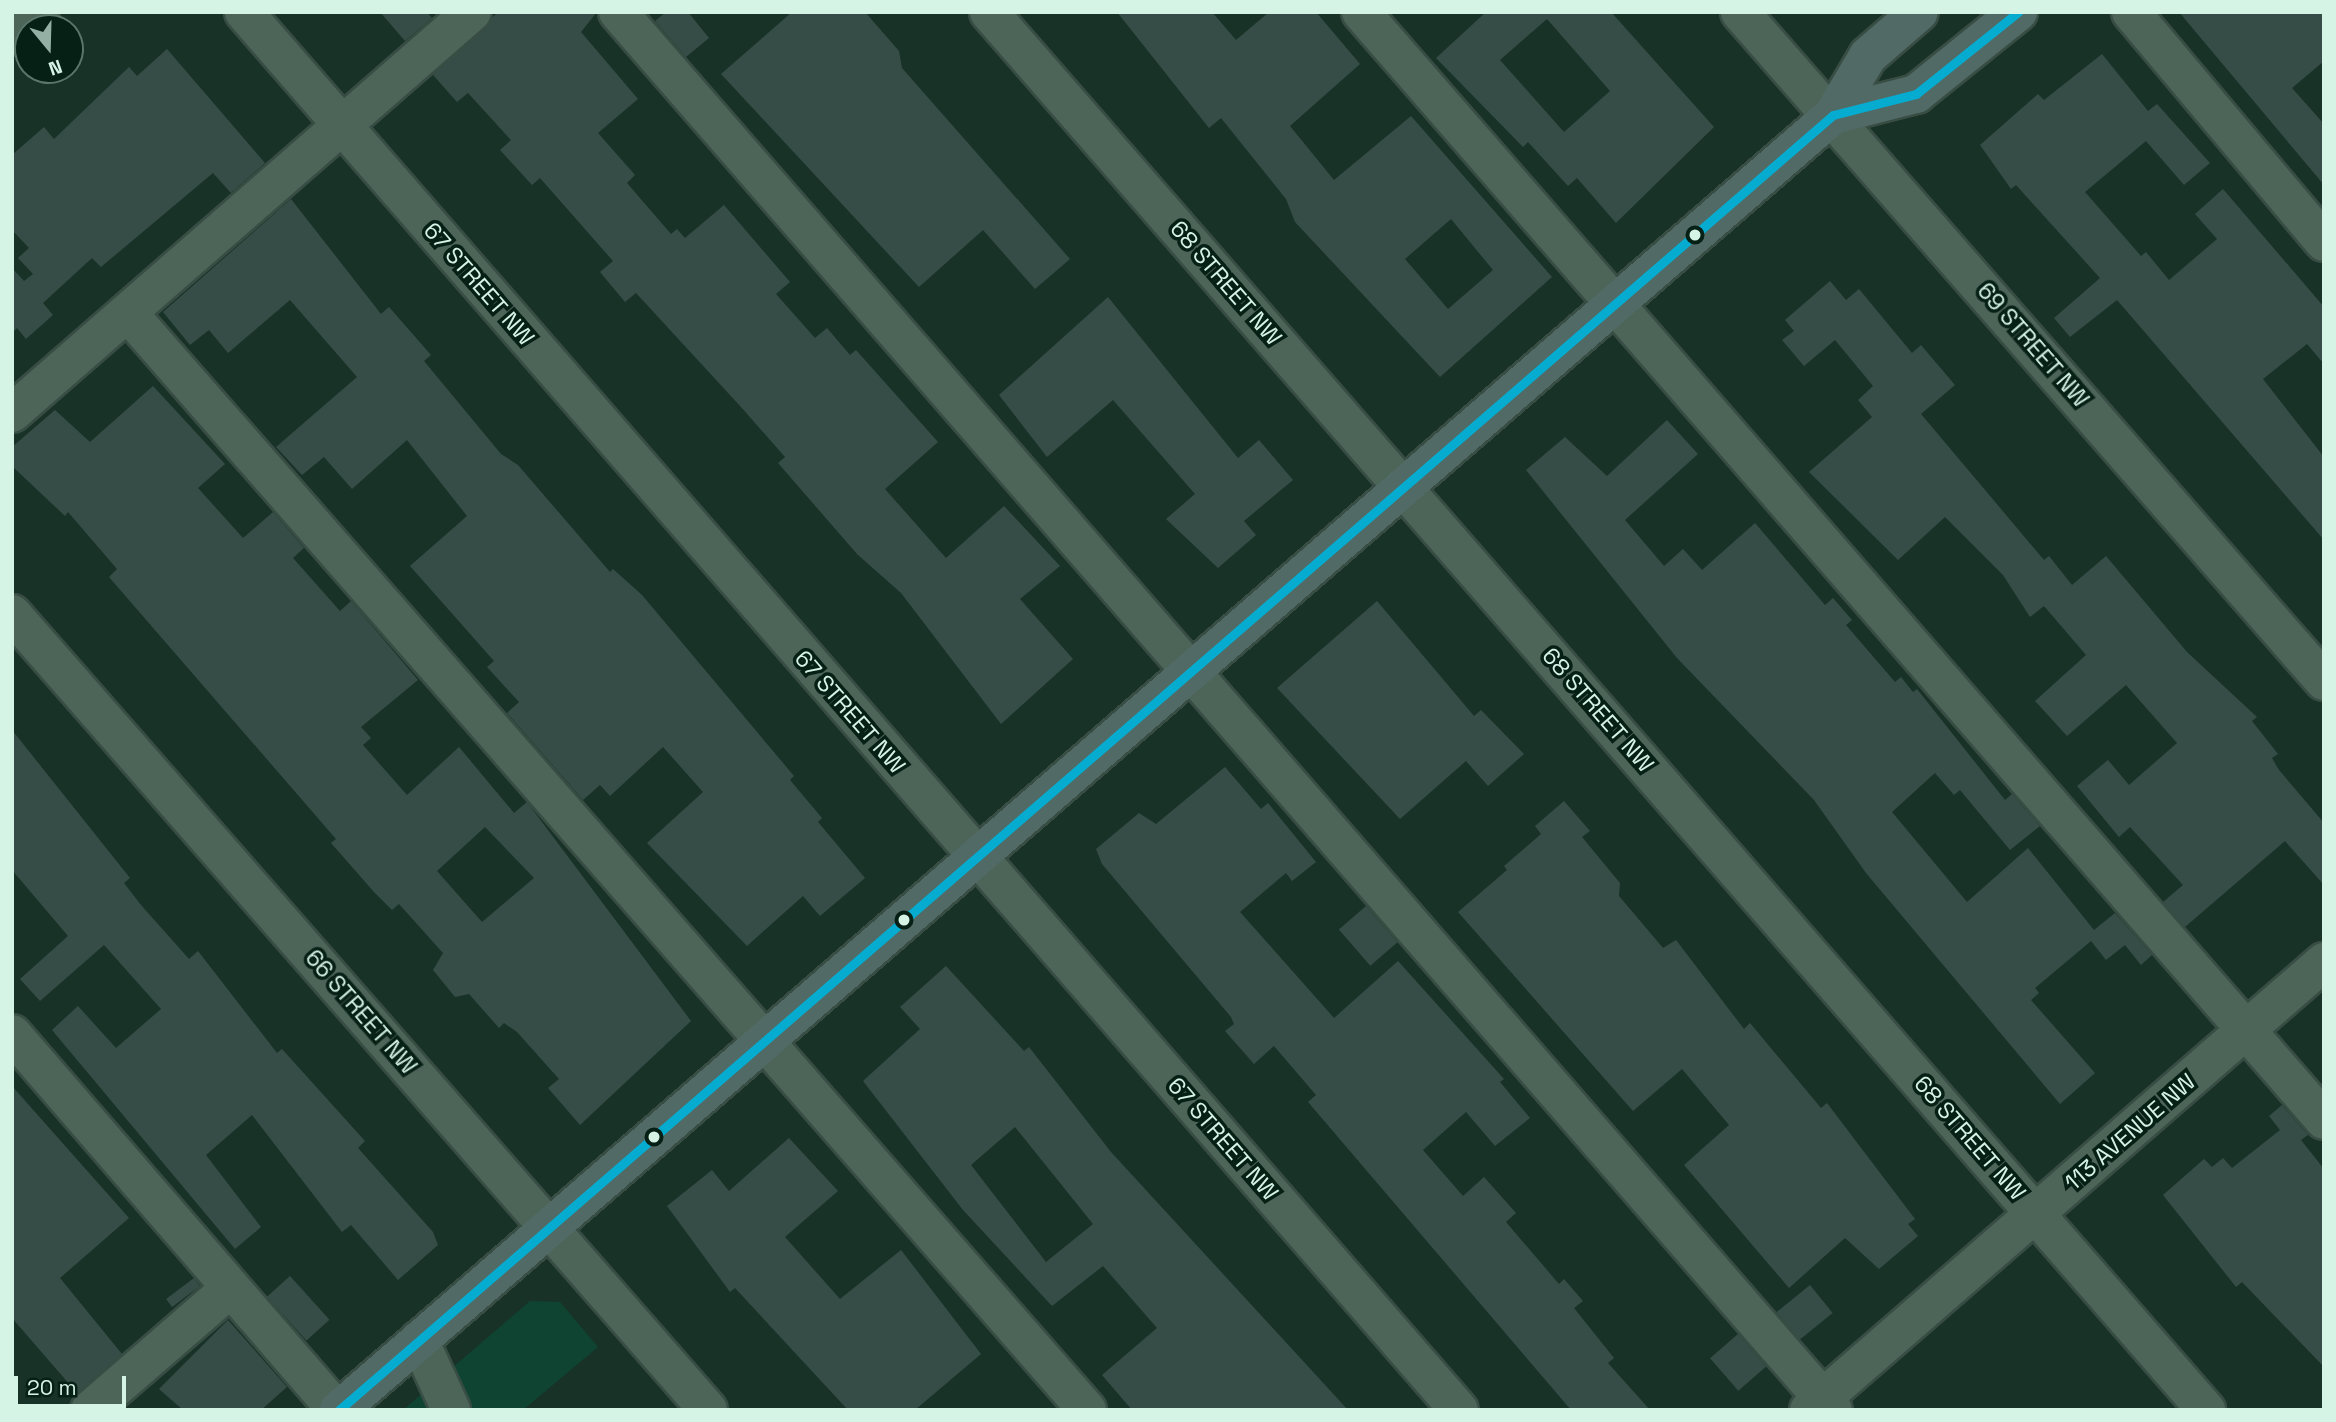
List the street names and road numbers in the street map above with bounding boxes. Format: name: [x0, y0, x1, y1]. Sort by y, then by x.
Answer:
street label: 68 STREET NW: [1164, 215, 1288, 351]
street label: 67 STREET NW: [418, 217, 540, 351]
street label: 69 STREET NW: [1971, 277, 2095, 413]
street label: 68 STREET NW: [1536, 642, 1660, 778]
street label: 67 STREET NW: [789, 645, 911, 779]
street label: 66 STREET NW: [299, 944, 423, 1080]
street label: 113 AVENUE NW: [2059, 1068, 2201, 1196]
street label: 68 STREET NW: [1908, 1070, 2032, 1206]
street label: 67 STREET NW: [1162, 1072, 1284, 1206]

